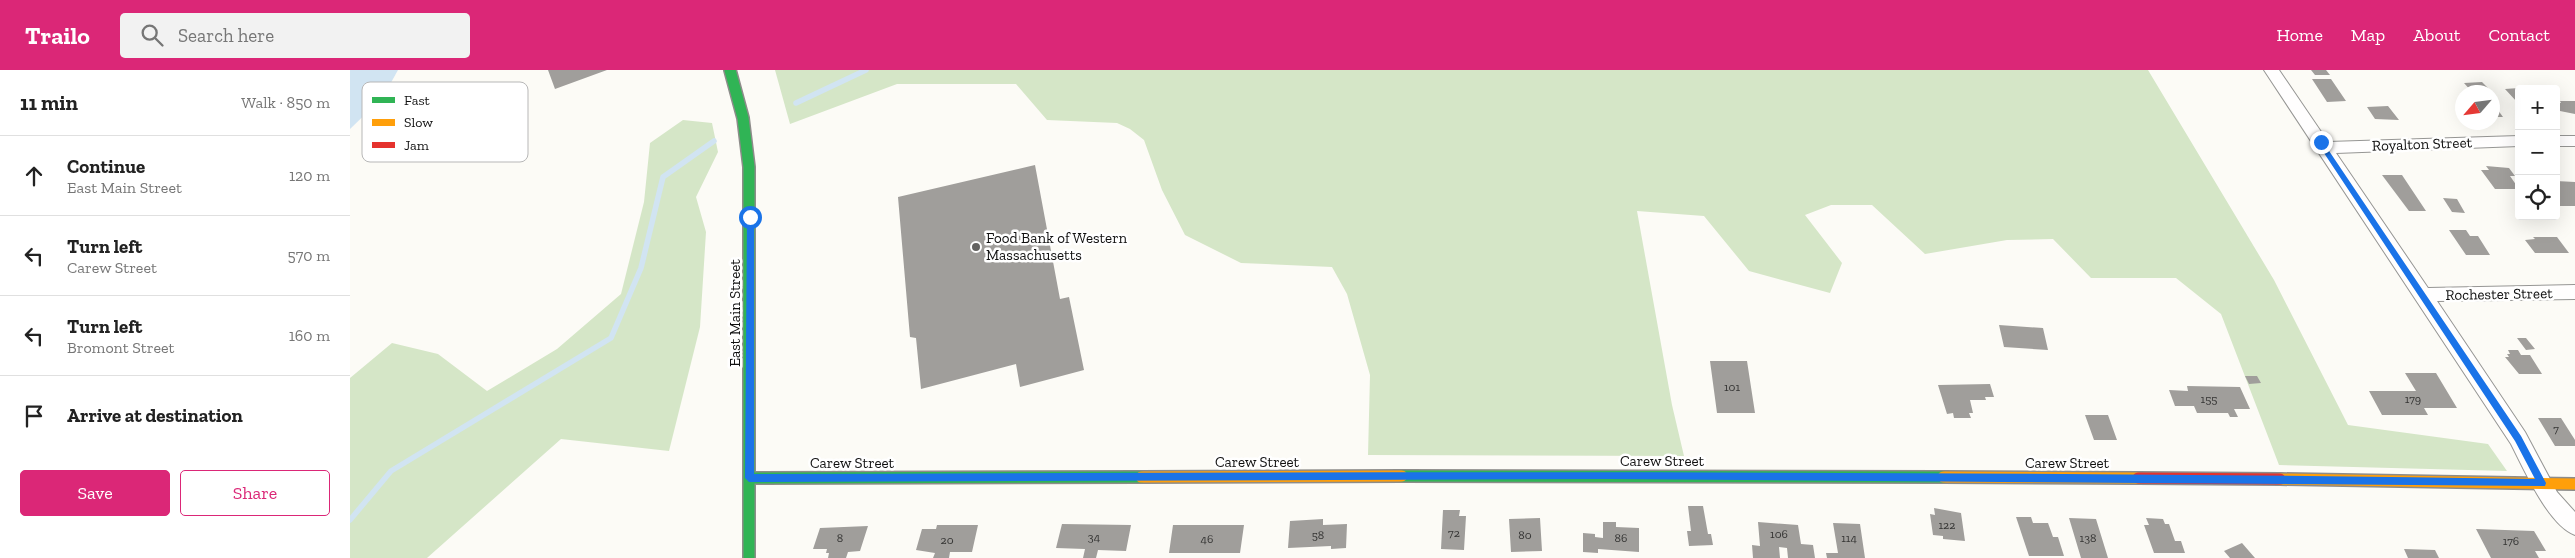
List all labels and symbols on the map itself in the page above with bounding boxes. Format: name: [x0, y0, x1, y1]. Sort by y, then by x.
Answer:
legend: [362, 82, 528, 162]
north arrow: [2455, 85, 2500, 130]
text: Fast: [404, 92, 431, 109]
text: Slow: [404, 114, 433, 131]
route end: [2310, 131, 2333, 154]
street label: Royalton Street: [2372, 133, 2473, 155]
text: Jam: [404, 137, 429, 154]
route start: [739, 206, 762, 229]
place label: Food Bank of Western Massachusetts: [986, 229, 1127, 264]
marker: Food Bank of Western Massachusetts: [970, 241, 982, 253]
street label: East Main Street: [726, 259, 744, 367]
street label: Rochester Street: [2445, 284, 2553, 304]
house number: 101: [1724, 380, 1740, 394]
house number: 155: [2201, 392, 2217, 406]
house number: 179: [2405, 392, 2421, 406]
house number: 7: [2553, 422, 2559, 436]
street label: Carew Street: [1620, 452, 1705, 470]
street label: Carew Street: [1215, 453, 1300, 471]
street label: Carew Street: [810, 454, 895, 472]
street label: Carew Street: [2025, 454, 2110, 472]
house number: 122: [1939, 518, 1955, 532]
house number: 72: [1448, 526, 1460, 540]
house number: 106: [1770, 527, 1788, 541]
house number: 58: [1312, 528, 1324, 542]
house number: 80: [1518, 528, 1532, 542]
house number: 34: [1088, 530, 1101, 544]
house number: 8: [837, 531, 843, 545]
house number: 86: [1615, 531, 1627, 545]
house number: 114: [1841, 531, 1857, 545]
house number: 138: [2080, 531, 2096, 545]
house number: 46: [1201, 532, 1213, 546]
house number: 20: [940, 533, 954, 547]
house number: 176: [2503, 534, 2519, 548]

